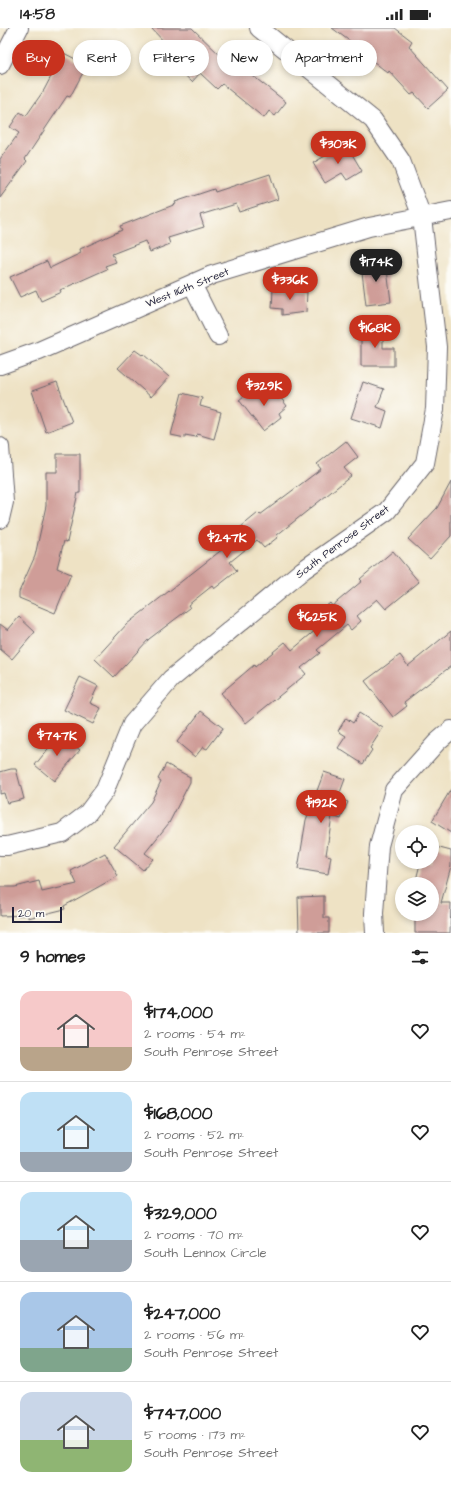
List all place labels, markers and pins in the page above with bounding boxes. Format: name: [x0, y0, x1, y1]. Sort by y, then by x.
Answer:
pin: $303K: [310, 131, 366, 165]
pin: $174K: [348, 249, 404, 283]
pin: $336K: [262, 267, 318, 301]
pin: $168K: [347, 315, 403, 349]
pin: $329K: [236, 373, 292, 407]
pin: $247K: [199, 525, 255, 559]
pin: $625K: [289, 604, 345, 638]
pin: $747K: [29, 723, 85, 757]
pin: $192K: [293, 790, 349, 824]

